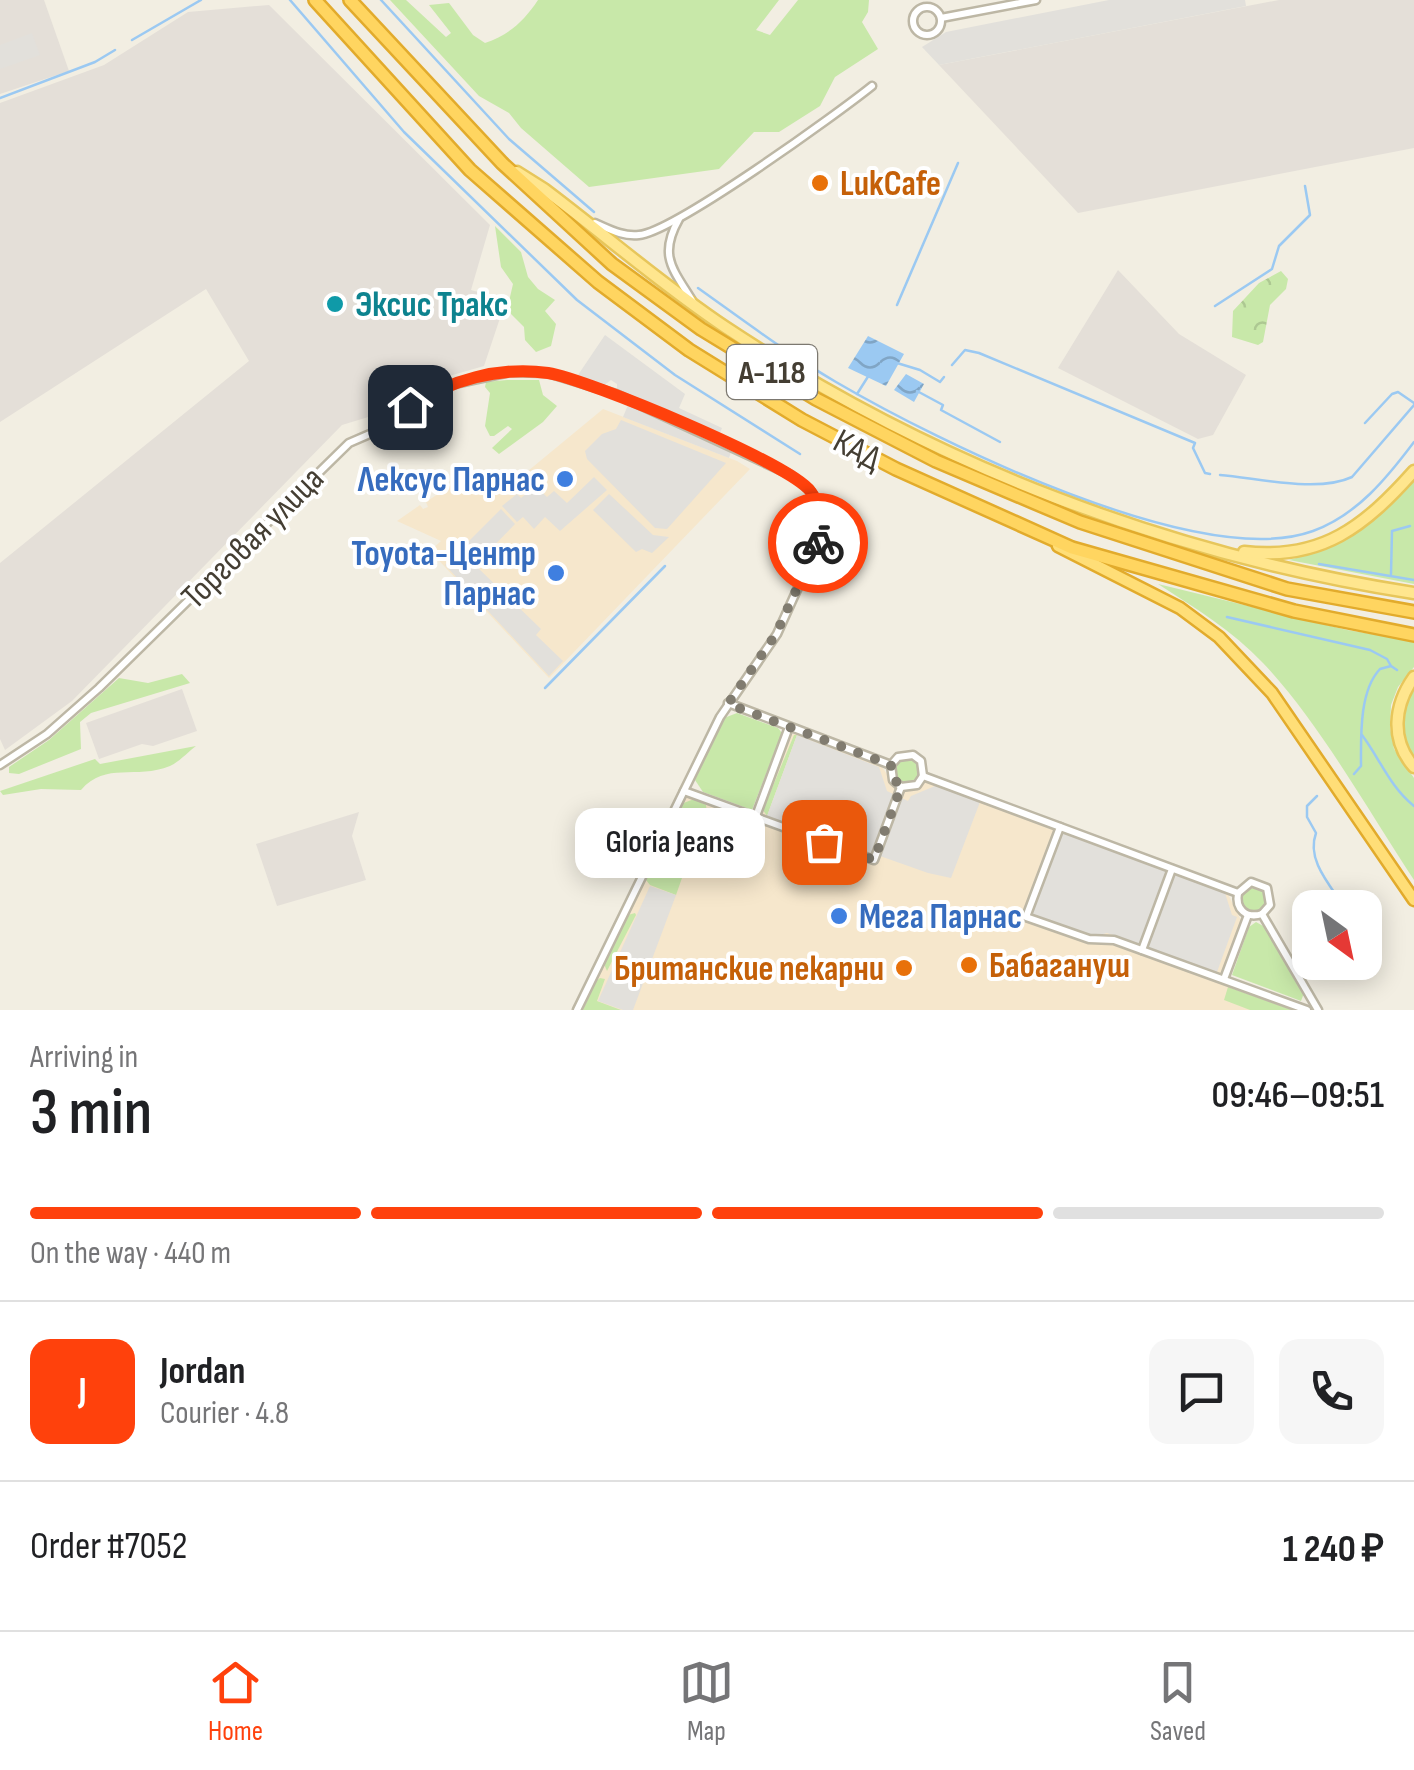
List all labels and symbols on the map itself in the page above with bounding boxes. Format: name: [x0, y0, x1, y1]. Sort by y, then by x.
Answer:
place label: LukCafe: [840, 163, 941, 206]
marker: LukCafe: [809, 172, 831, 194]
place label: Эксис Тракс: [355, 284, 509, 327]
marker: Эксис Тракс: [324, 293, 346, 315]
road number: А-118: [727, 345, 817, 399]
pin: [368, 365, 453, 450]
street label: КАД: [826, 420, 889, 481]
street label: Торговая улица: [173, 458, 333, 618]
place label: Лексус Парнас: [357, 459, 545, 502]
marker: Лексус Парнас: [554, 468, 576, 490]
courier: [768, 493, 868, 593]
place label: Toyota-Центр Парнас: [351, 533, 536, 616]
marker: Toyota-Центр Парнас: [545, 562, 567, 584]
pin: [782, 800, 867, 885]
callout: Gloria Jeans: [574, 807, 764, 877]
north arrow: [1292, 890, 1382, 980]
place label: Мега Парнас: [859, 896, 1022, 939]
marker: Мега Парнас: [828, 905, 850, 927]
place label: Бабагануш: [989, 945, 1130, 988]
place label: Британские пекарни: [614, 948, 884, 991]
marker: Бабагануш: [958, 954, 980, 976]
marker: Британские пекарни: [893, 957, 915, 979]

